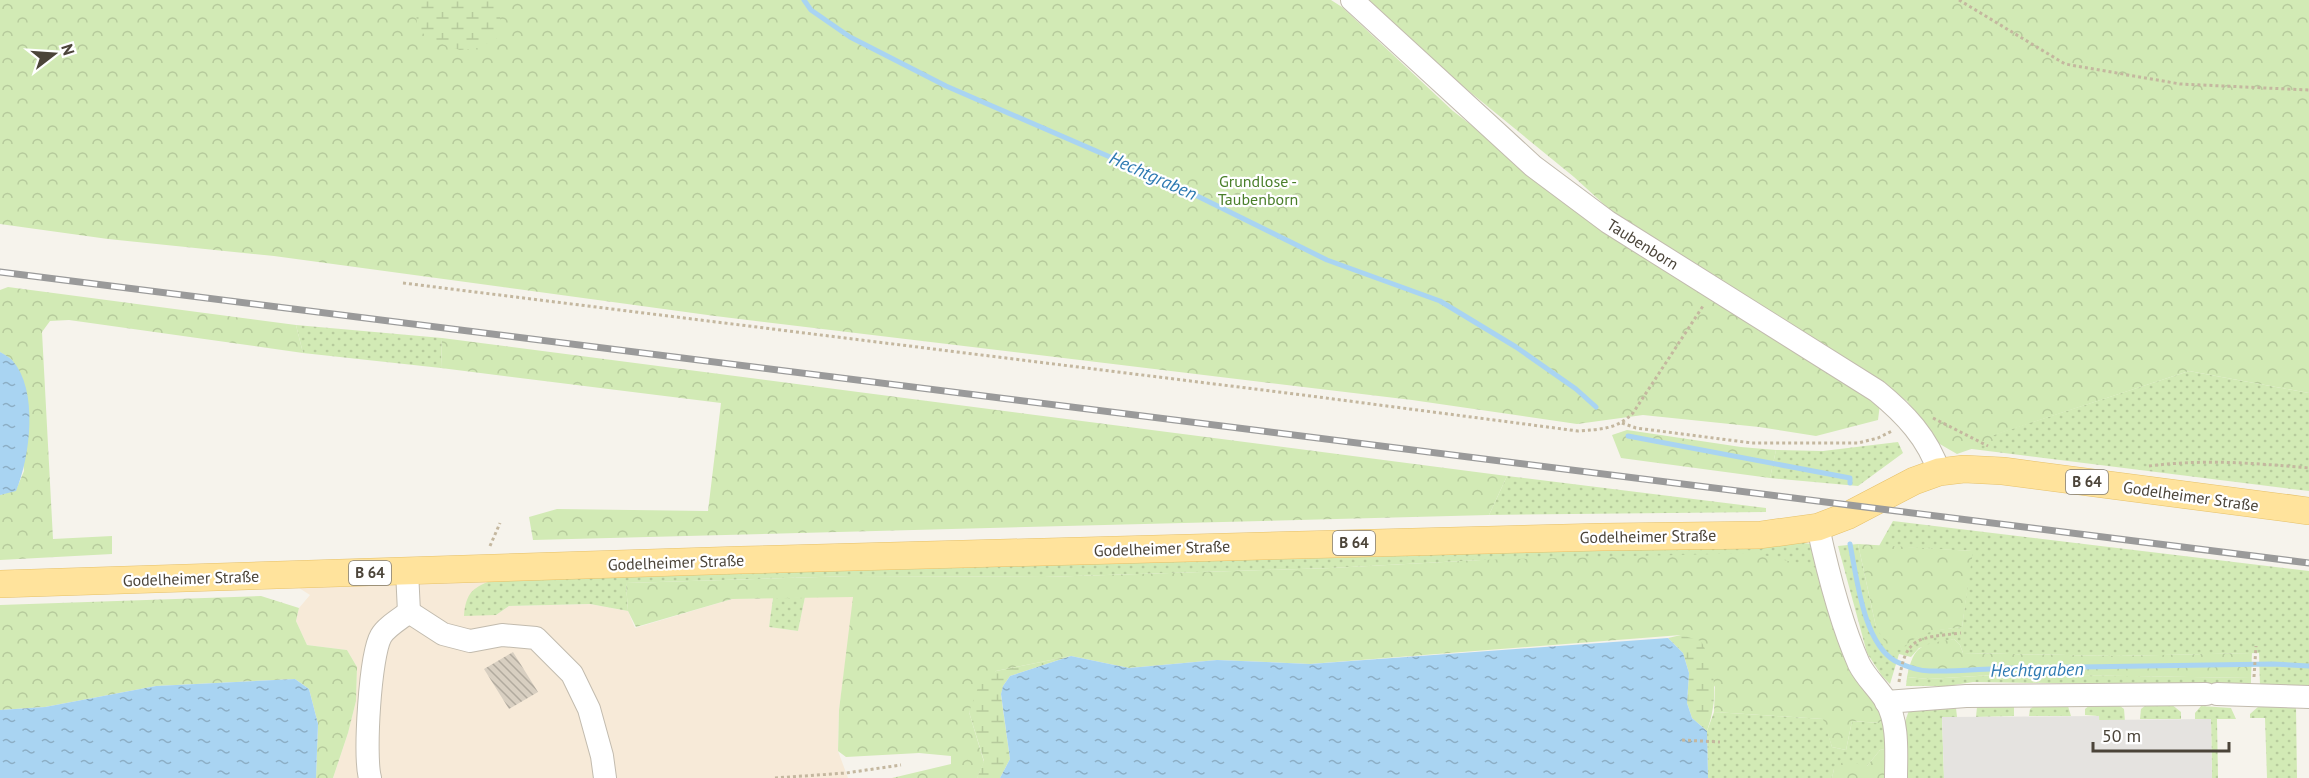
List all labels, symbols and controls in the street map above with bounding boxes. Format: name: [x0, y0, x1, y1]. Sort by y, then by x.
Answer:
north arrow: [24, 24, 84, 84]
text: N: [57, 42, 79, 58]
water label: Hechtgraben: [1106, 146, 1201, 205]
park label: Grundlose - Taubenborn: [1218, 171, 1298, 209]
street label: Taubenborn: [1603, 214, 1683, 274]
road number: B 64: [2066, 470, 2108, 494]
street label: Godelheimer Straße: [2122, 477, 2260, 515]
street label: Godelheimer Straße: [1579, 525, 1717, 547]
road number: B 64: [1333, 531, 1375, 555]
street label: Godelheimer Straße: [1093, 536, 1231, 560]
street label: Godelheimer Straße: [607, 550, 745, 574]
road number: B 64: [349, 561, 391, 585]
street label: Godelheimer Straße: [122, 566, 260, 590]
water label: Hechtgraben: [1990, 657, 2084, 682]
scale bar: [2093, 715, 2230, 753]
text: 50 m: [2102, 724, 2141, 747]

